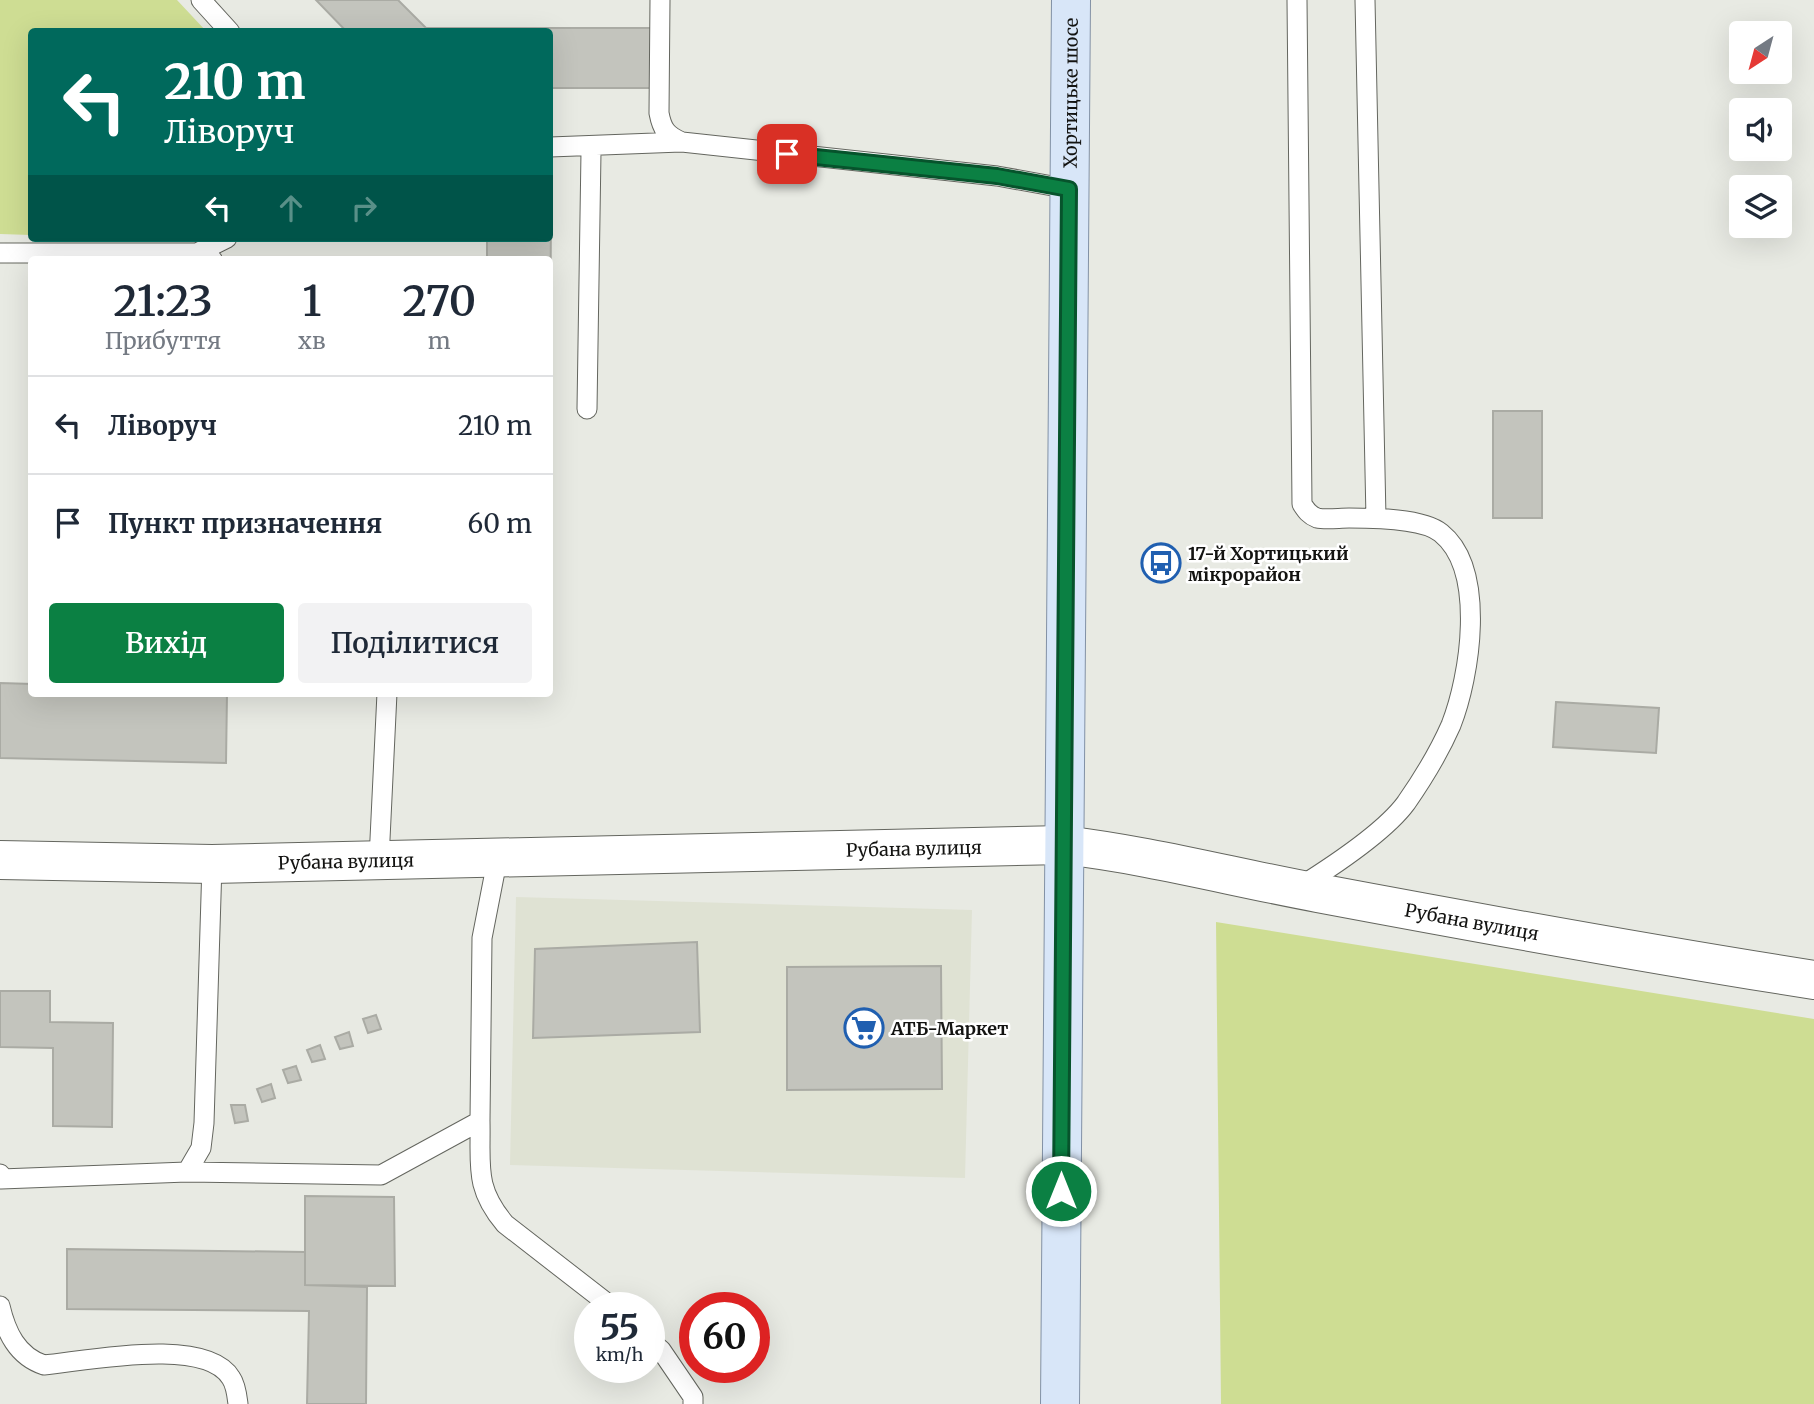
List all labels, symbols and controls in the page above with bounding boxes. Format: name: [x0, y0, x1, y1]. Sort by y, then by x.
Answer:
street label: Хортицьке шосе: [1058, 18, 1082, 168]
north arrow: [1729, 21, 1792, 84]
map controls: [1729, 21, 1792, 238]
text: 210 m: [164, 51, 305, 112]
icon: left: [49, 56, 140, 147]
button: sound: [1729, 98, 1792, 161]
text: Ліворуч: [164, 112, 294, 152]
pin: [757, 124, 817, 184]
icon: arrive: [768, 135, 806, 173]
button: layers: [1729, 175, 1792, 238]
icon: left: [199, 189, 237, 227]
icon: ahead: [272, 189, 310, 227]
icon: right: [345, 189, 383, 227]
text: 21:23: [113, 275, 213, 327]
text: 1: [302, 275, 321, 327]
text: 270: [402, 275, 476, 327]
text: Прибуття: [105, 326, 221, 355]
text: хв: [298, 326, 325, 355]
text: m: [428, 326, 451, 355]
icon: left: [49, 406, 87, 444]
text: Ліворуч: [108, 409, 217, 442]
text: 210 m: [458, 409, 532, 442]
icon: arrive: [49, 504, 87, 542]
text: Пункт призначення: [108, 507, 382, 540]
text: 60 m: [468, 507, 532, 540]
bus stop icon: 17-й Хортицький мікрорайон: [1140, 542, 1182, 584]
place label: 17-й Хортицький мікрорайон: [1188, 542, 1349, 586]
button: Вихід: [49, 603, 284, 683]
button: Поділитися: [298, 603, 532, 683]
street label: Рубана вулиця: [846, 835, 982, 861]
street label: Рубана вулиця: [278, 848, 414, 874]
street label: Рубана вулиця: [1403, 898, 1541, 945]
supermarket icon: АТБ-Маркет: [843, 1007, 885, 1049]
place label: АТБ-Маркет: [890, 1017, 1008, 1040]
position arrow: [1024, 1154, 1098, 1228]
speed limit sign: 60: [679, 1292, 770, 1383]
text: 55: [600, 1306, 639, 1350]
text: km/h: [596, 1343, 643, 1366]

